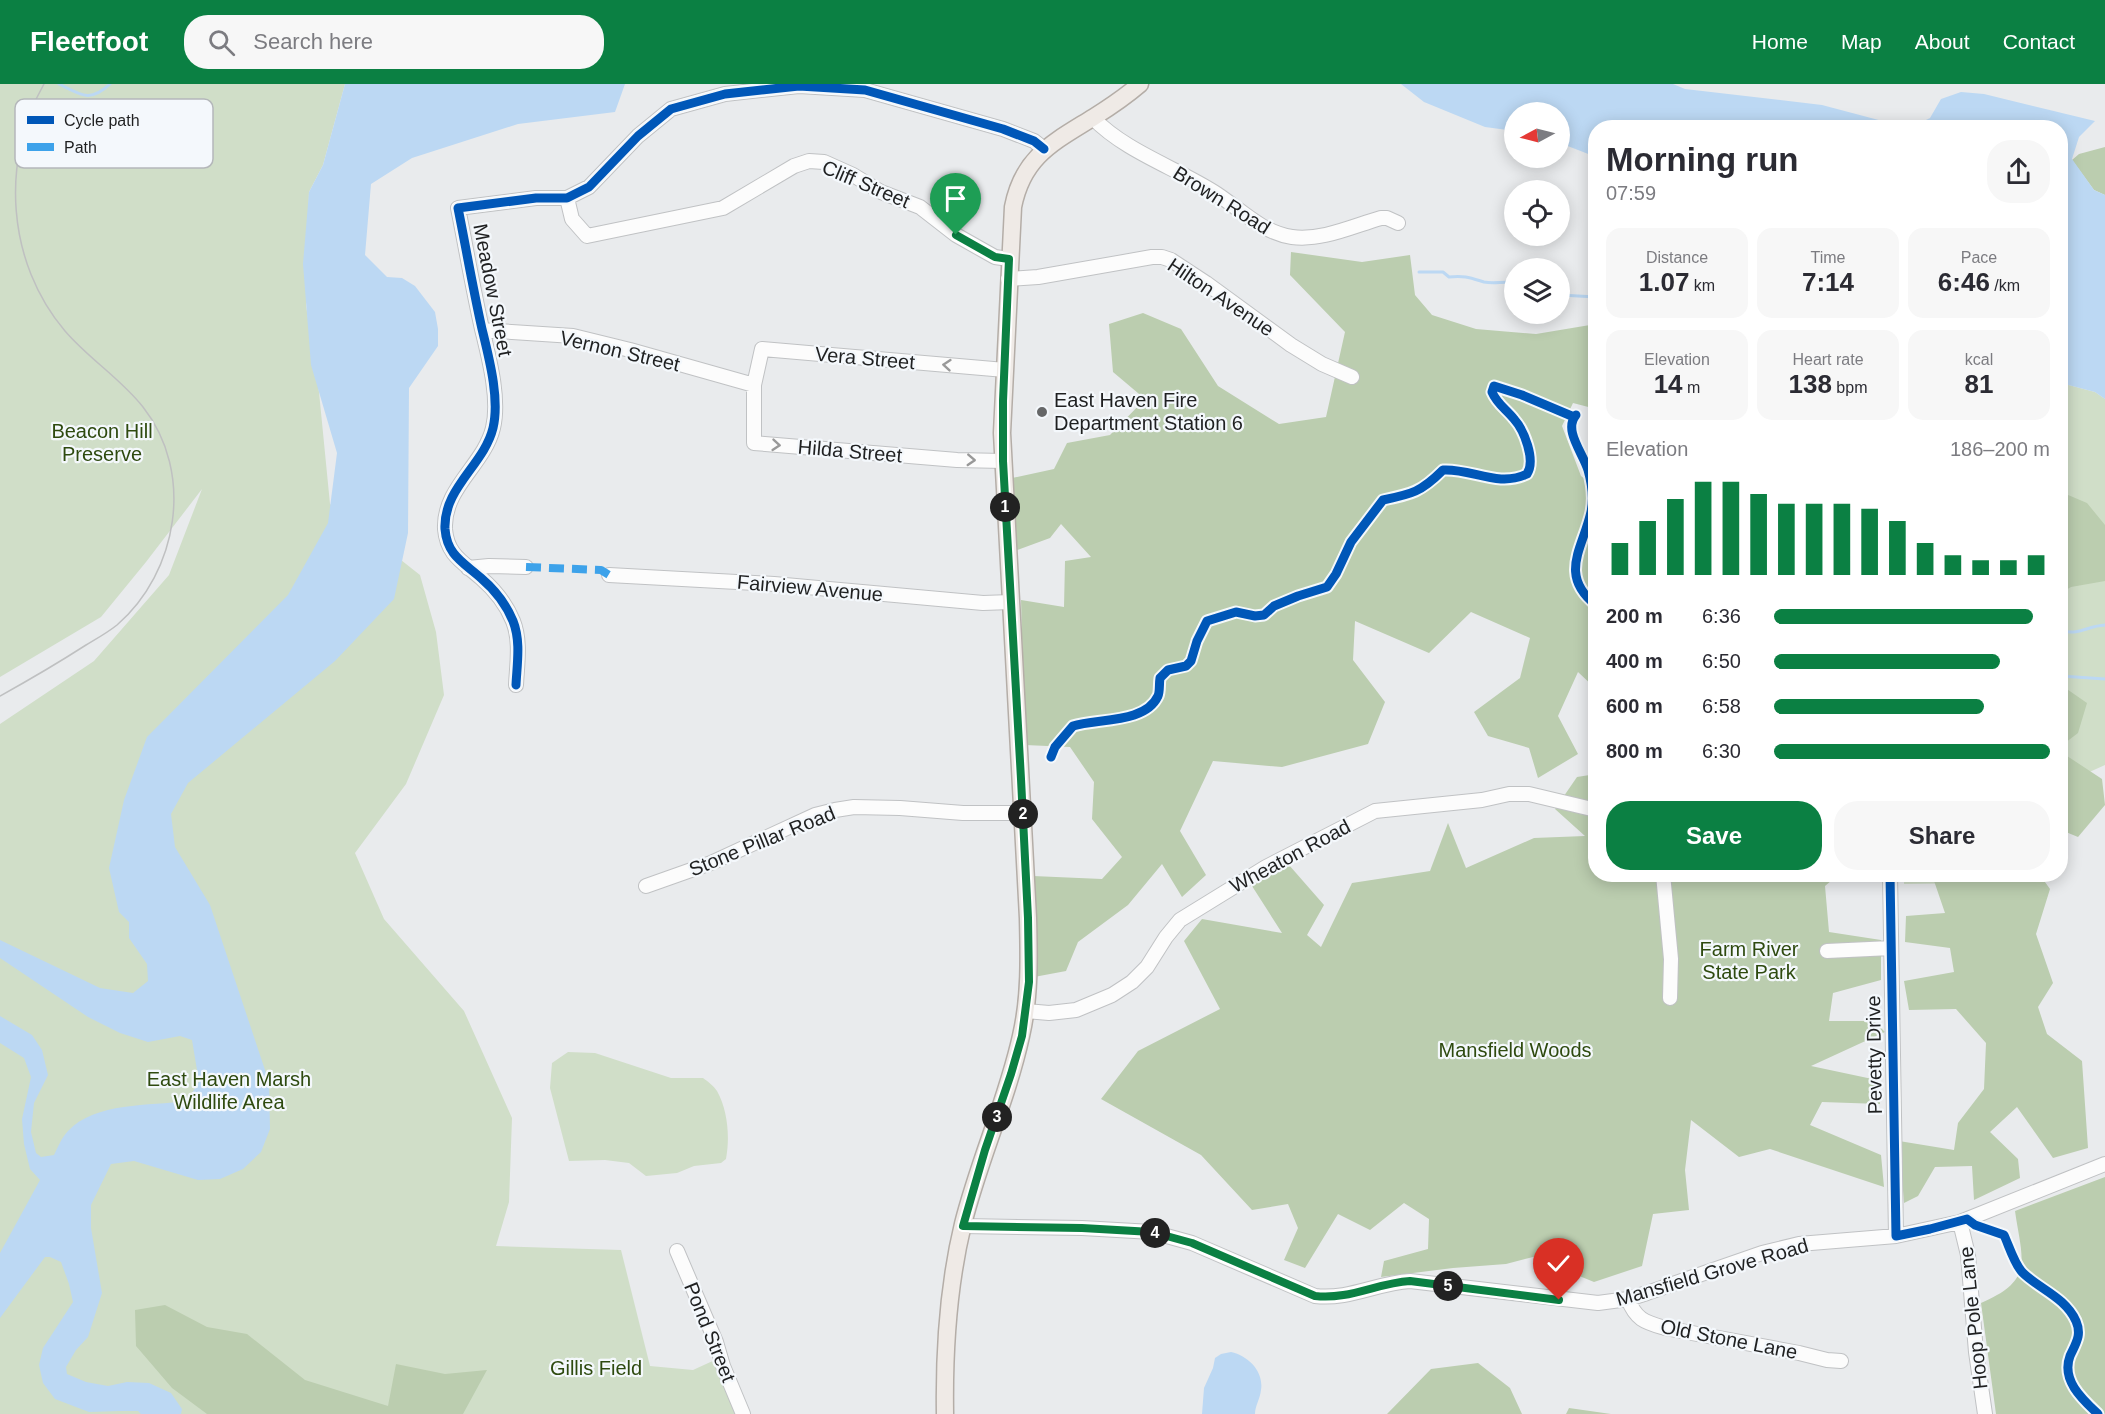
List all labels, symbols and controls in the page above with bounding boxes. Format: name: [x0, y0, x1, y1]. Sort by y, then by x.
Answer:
search box: [184, 15, 604, 69]
text: Fleetfoot: [30, 26, 148, 57]
icon: search: [205, 26, 238, 59]
text: Search here: [253, 29, 373, 54]
text: Home: [1752, 30, 1808, 53]
text: Map: [1841, 30, 1882, 53]
text: About: [1915, 30, 1970, 53]
text: Contact: [2003, 30, 2075, 53]
legend: [15, 99, 213, 168]
north arrow: [1504, 102, 1570, 168]
map controls: [1504, 102, 1570, 324]
text: Cycle path: [64, 112, 140, 129]
text: Path: [64, 139, 97, 156]
button: share: [1987, 140, 2050, 203]
text: Morning run: [1606, 141, 1798, 178]
street label: Cliff Street: [819, 156, 914, 212]
street label: Brown Road: [1170, 162, 1274, 238]
pin: [930, 173, 981, 235]
button: locate: [1504, 180, 1570, 246]
icon: arrive: [939, 182, 972, 215]
text: 07:59: [1606, 182, 1656, 204]
street label: Meadow Street: [469, 222, 517, 359]
text: Distance: [1646, 249, 1708, 266]
text: Time: [1811, 249, 1845, 266]
text: Pace: [1961, 249, 1997, 266]
street label: Hilton Avenue: [1164, 253, 1278, 341]
button: layers: [1504, 258, 1570, 324]
text: 1.07: [1639, 267, 1689, 297]
text: 7:14: [1802, 267, 1854, 297]
text: 6:46: [1938, 267, 1990, 297]
text: km: [1689, 277, 1715, 294]
text: /km: [1990, 277, 2020, 294]
street label: Vernon Street: [558, 327, 682, 376]
street label: Vera Street: [814, 343, 916, 373]
text: Elevation: [1644, 351, 1710, 368]
text: Heart rate: [1792, 351, 1864, 368]
text: kcal: [1965, 351, 1993, 368]
one-way arrow: [942, 359, 951, 372]
text: 14: [1654, 369, 1683, 399]
text: 138: [1789, 369, 1832, 399]
text: 81: [1965, 369, 1993, 399]
text: m: [1683, 379, 1700, 396]
text: bpm: [1832, 379, 1867, 396]
place label: East Haven Fire Department Station 6: [1054, 389, 1243, 434]
marker: East Haven Fire Department Station 6: [1035, 405, 1049, 419]
park label: Beacon Hill Preserve: [51, 420, 153, 465]
street label: Hilda Street: [797, 435, 903, 467]
one-way arrow: [772, 438, 781, 451]
text: Elevation: [1606, 438, 1688, 460]
text: 186–200 m: [1950, 438, 2050, 460]
one-way arrow: [966, 454, 975, 467]
pin: 1: [990, 492, 1020, 522]
text: 1: [1001, 498, 1009, 515]
street label: Fairview Avenue: [736, 571, 884, 605]
text: 200 m: [1606, 605, 1663, 627]
text: 6:36: [1702, 605, 1741, 627]
text: 400 m: [1606, 650, 1663, 672]
text: 6:50: [1702, 650, 1741, 672]
text: 600 m: [1606, 695, 1663, 717]
text: 6:58: [1702, 695, 1741, 717]
text: 800 m: [1606, 740, 1663, 762]
text: 6:30: [1702, 740, 1741, 762]
pin: 2: [1008, 799, 1038, 829]
button: Save: [1606, 801, 1822, 870]
button: Share: [1834, 801, 2050, 870]
street label: Stone Pillar Road: [686, 802, 838, 880]
text: 2: [1019, 805, 1027, 822]
street label: Wheaton Road: [1226, 815, 1354, 897]
park label: Farm River State Park: [1700, 938, 1799, 983]
street label: Pevetty Drive: [1862, 995, 1886, 1115]
park label: Mansfield Woods: [1438, 1039, 1592, 1061]
park label: East Haven Marsh Wildlife Area: [147, 1068, 311, 1113]
pin: 3: [982, 1102, 1012, 1132]
text: 3: [993, 1108, 1001, 1125]
pin: 4: [1140, 1218, 1170, 1248]
text: 4: [1151, 1224, 1159, 1241]
street label: Mansfield Grove Road: [1613, 1234, 1811, 1310]
pin: [1533, 1238, 1584, 1300]
street label: Hoop Pole Lane: [1955, 1246, 1991, 1390]
icon: check: [1542, 1247, 1575, 1280]
pin: 5: [1433, 1271, 1463, 1301]
text: 5: [1444, 1277, 1452, 1294]
street label: Pond Street: [680, 1279, 740, 1385]
street label: Old Stone Lane: [1659, 1315, 1799, 1363]
park label: Gillis Field: [550, 1357, 642, 1379]

